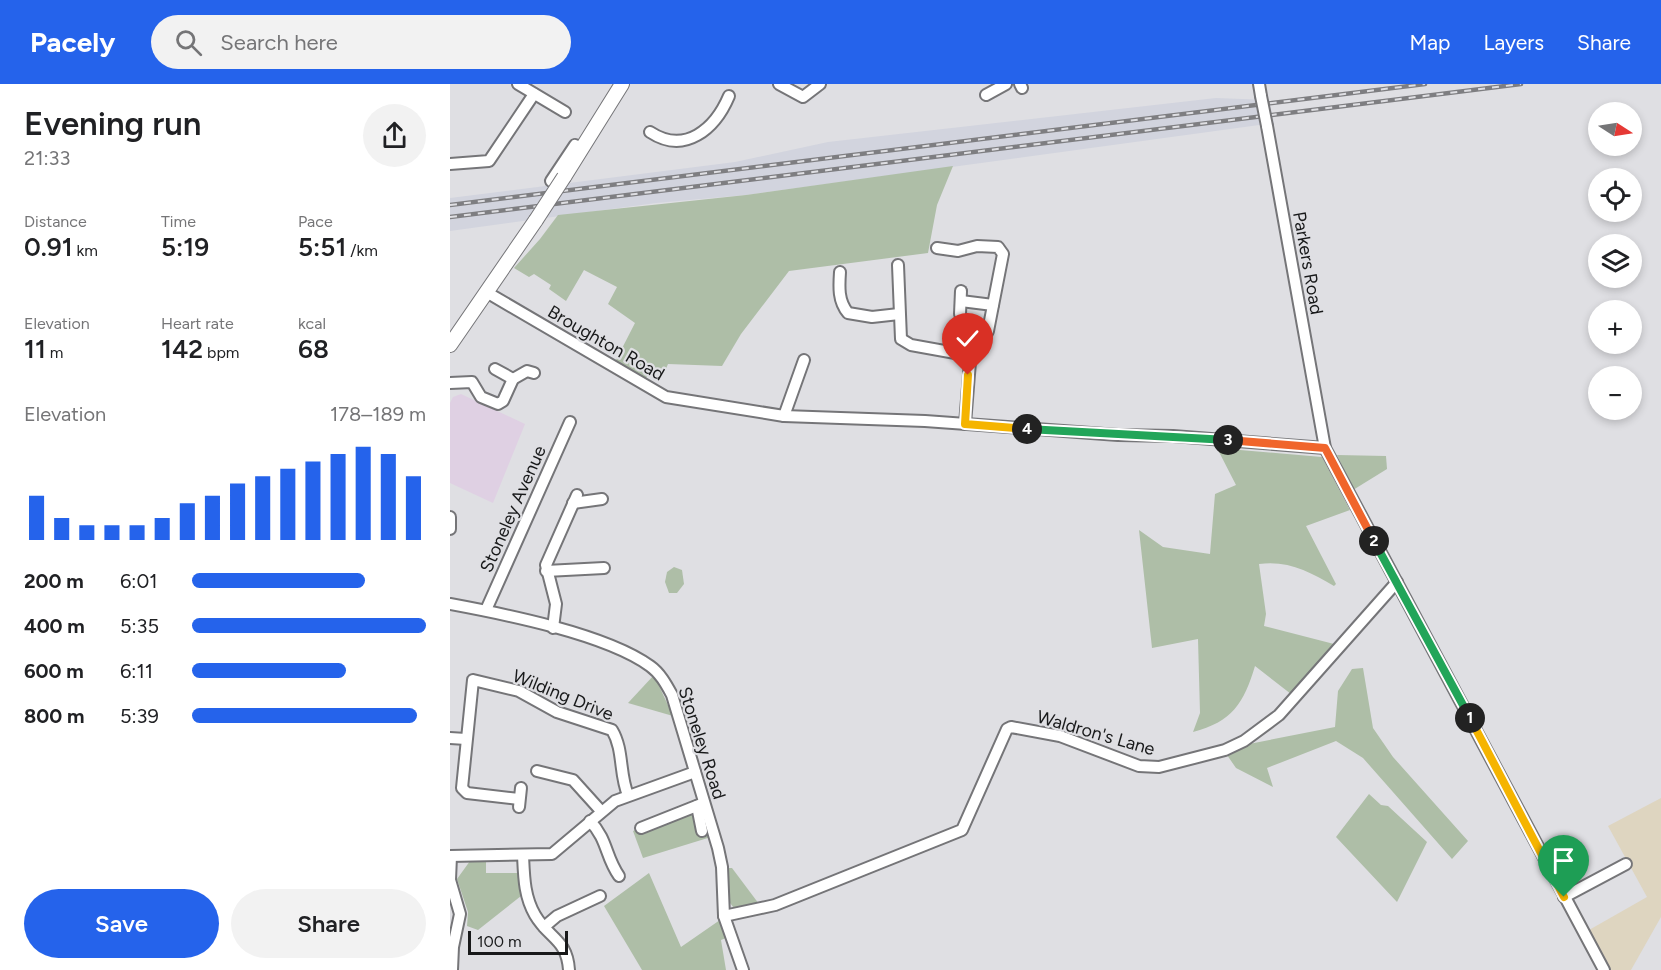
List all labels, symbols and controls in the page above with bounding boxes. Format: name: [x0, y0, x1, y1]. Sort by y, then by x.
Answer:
search box: [151, 15, 571, 69]
text: Pacely: [30, 25, 115, 59]
icon: search: [172, 26, 205, 59]
text: Search here: [220, 29, 338, 56]
text: Map: [1410, 30, 1450, 55]
text: Layers: [1483, 30, 1544, 55]
text: Share: [1577, 30, 1631, 55]
north arrow: [1588, 102, 1642, 156]
map controls: [1588, 102, 1642, 420]
text: Evening run: [24, 104, 201, 143]
button: share: [363, 104, 426, 167]
text: 21:33: [24, 146, 70, 170]
button: locate: [1588, 168, 1642, 222]
street label: Parkers Road: [1288, 210, 1328, 316]
text: Distance: [24, 212, 87, 231]
text: Time: [161, 212, 196, 231]
text: Pace: [298, 212, 333, 231]
text: 0.91: [24, 231, 73, 263]
text: 5:19: [161, 231, 209, 263]
text: 5:51: [298, 231, 346, 263]
button: layers: [1588, 234, 1642, 288]
text: km: [73, 241, 98, 260]
text: /km: [346, 241, 378, 260]
button: +: [1588, 300, 1642, 354]
street label: Broughton Road: [544, 301, 668, 385]
pin: [942, 313, 993, 375]
text: Elevation: [24, 314, 90, 333]
text: Heart rate: [161, 314, 234, 333]
text: kcal: [298, 314, 326, 333]
icon: check: [951, 322, 984, 355]
text: 11: [24, 333, 46, 365]
text: 142: [161, 333, 203, 365]
text: 68: [298, 333, 329, 365]
text: m: [46, 343, 63, 362]
text: bpm: [203, 343, 239, 362]
button: −: [1588, 366, 1642, 420]
text: Elevation: [24, 402, 106, 426]
text: 178–189 m: [330, 402, 426, 426]
pin: 4: [1012, 414, 1042, 444]
text: 4: [1022, 419, 1032, 438]
pin: 3: [1213, 425, 1243, 455]
text: 3: [1224, 430, 1232, 449]
street label: Stoneley Avenue: [475, 442, 551, 576]
pin: 2: [1359, 526, 1389, 556]
text: 2: [1369, 531, 1379, 550]
text: 200 m: [24, 569, 84, 593]
text: 6:01: [120, 569, 157, 593]
text: 400 m: [24, 614, 85, 638]
text: 5:35: [120, 614, 159, 638]
text: 600 m: [24, 659, 84, 683]
text: 6:11: [120, 659, 153, 683]
street label: Wilding Drive: [509, 665, 617, 725]
street label: Stoneley Road: [673, 684, 731, 802]
pin: 1: [1455, 703, 1485, 733]
text: 800 m: [24, 704, 84, 728]
text: 5:39: [120, 704, 159, 728]
street label: Waldron's Lane: [1034, 706, 1158, 760]
text: 1: [1467, 708, 1473, 727]
pin: [1538, 835, 1589, 897]
icon: arrive: [1547, 844, 1580, 877]
button: Save: [24, 889, 219, 958]
button: Share: [231, 889, 426, 958]
scale bar: [468, 928, 568, 956]
text: 100 m: [477, 932, 522, 951]

